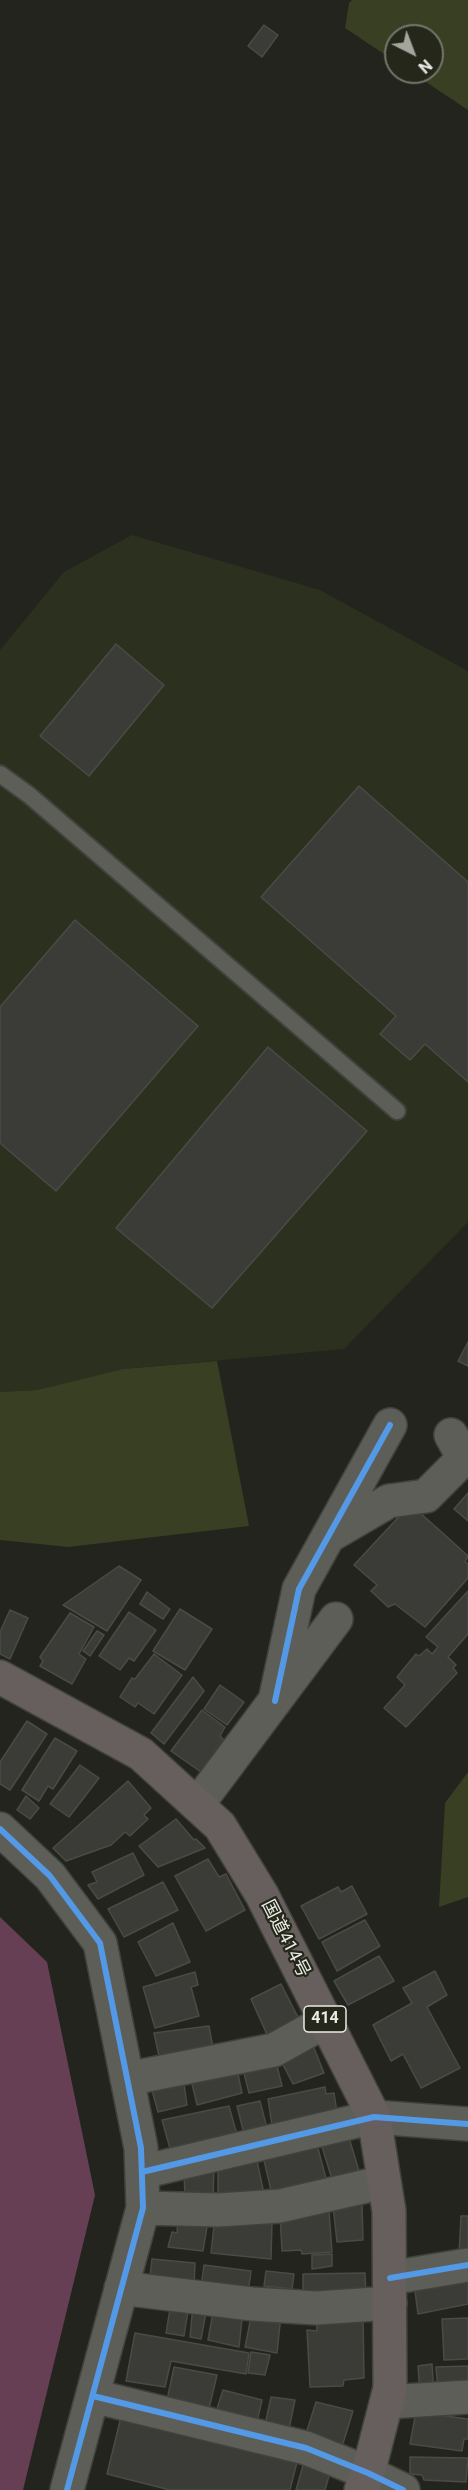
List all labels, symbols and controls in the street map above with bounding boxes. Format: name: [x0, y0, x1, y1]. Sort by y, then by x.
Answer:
north arrow: [384, 24, 444, 84]
text: N: [414, 55, 436, 77]
street label: 国道414号: [256, 1897, 314, 1981]
road number: 414: [304, 2006, 346, 2032]

